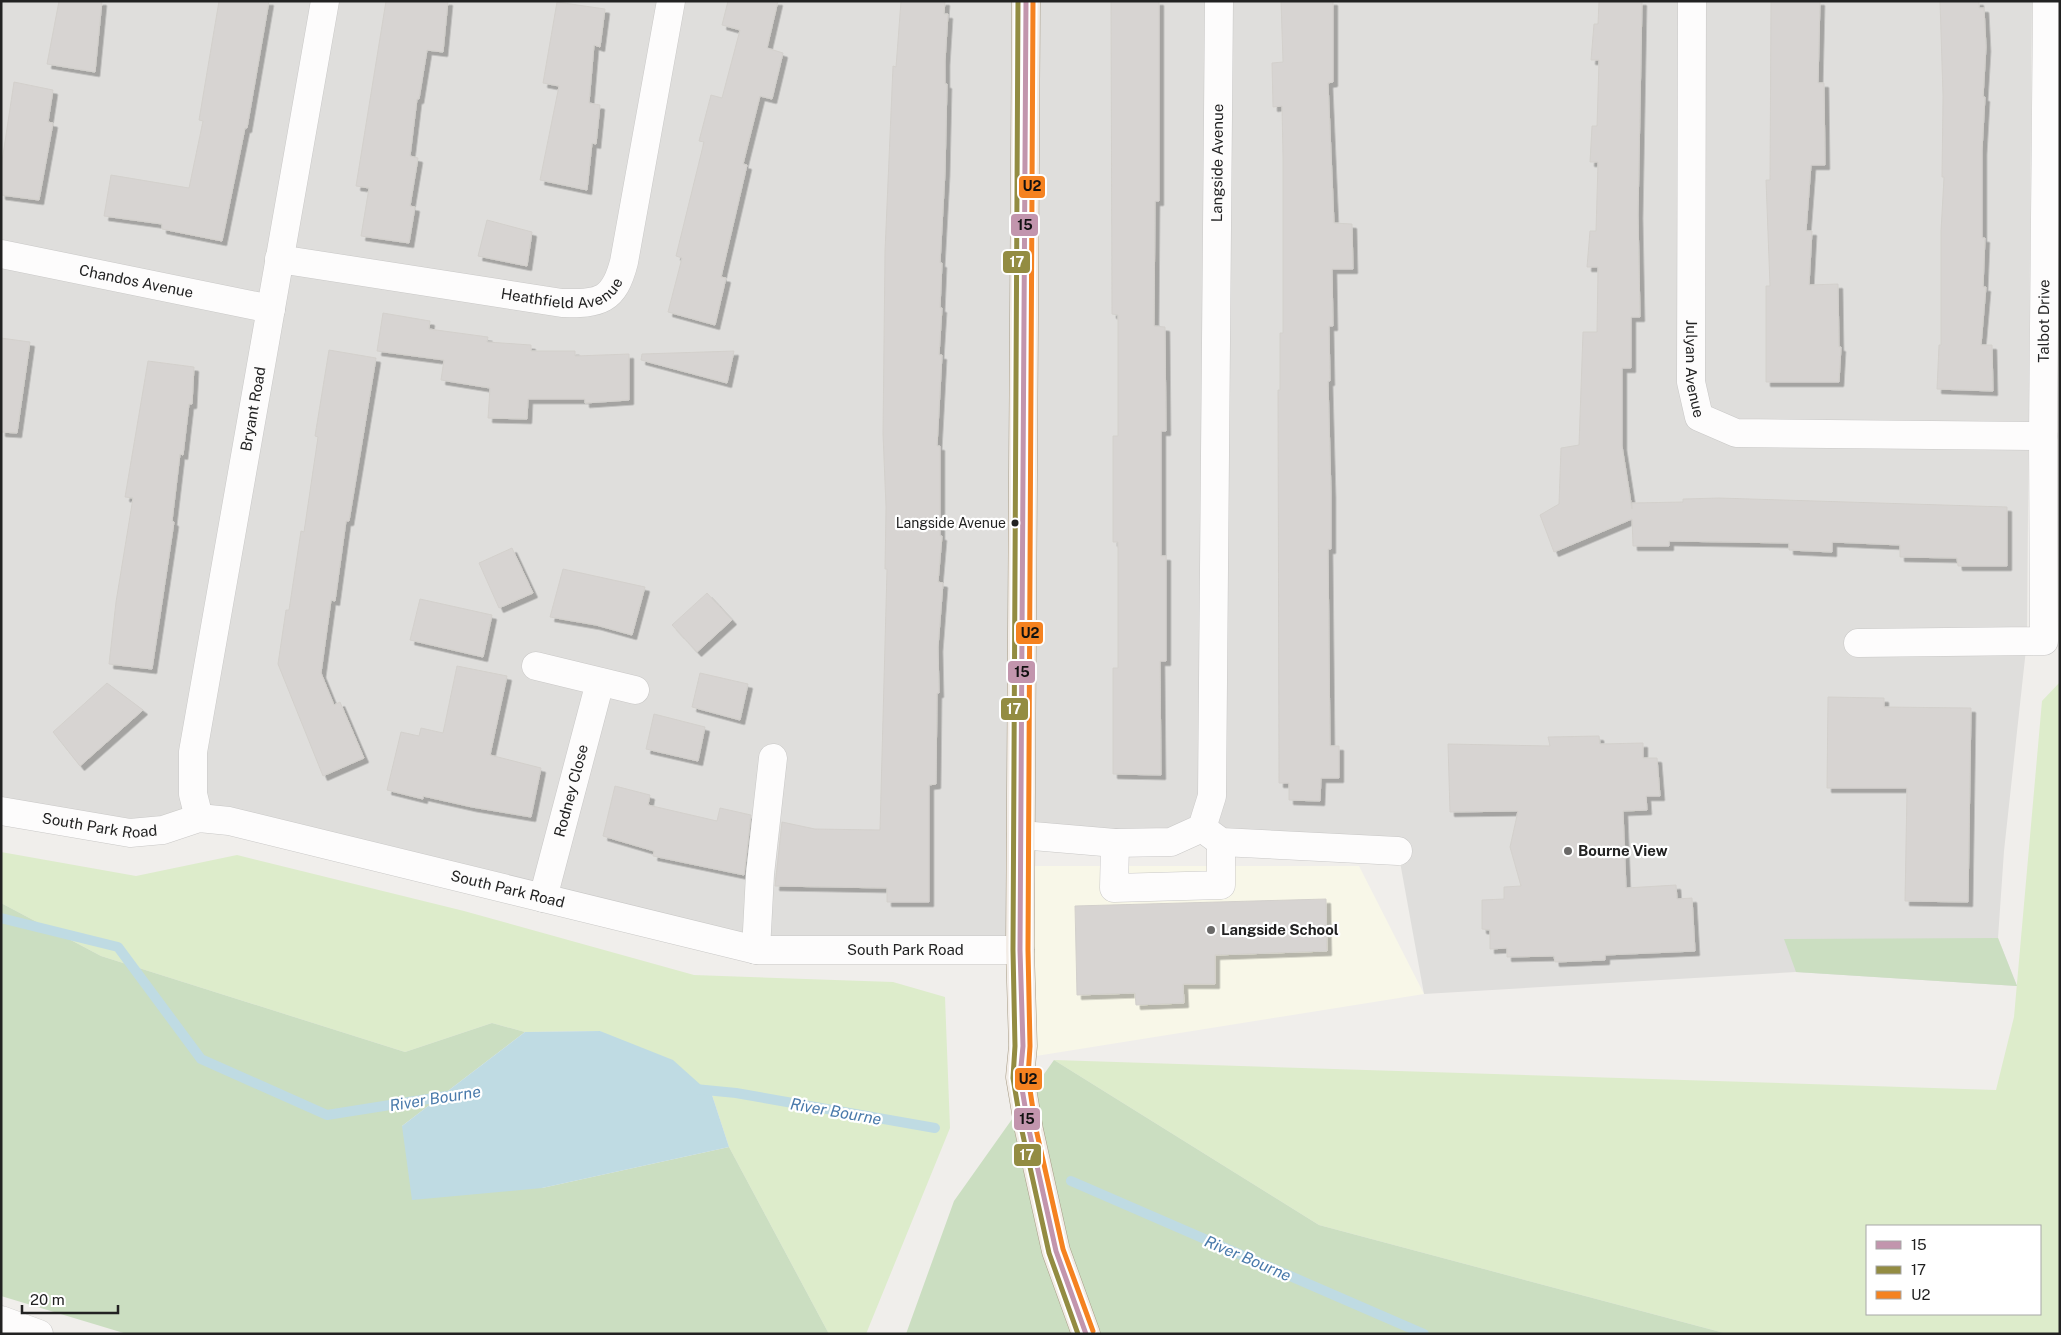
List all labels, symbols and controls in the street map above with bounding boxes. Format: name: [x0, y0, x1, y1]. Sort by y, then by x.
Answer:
street label: Langside Avenue: [1208, 104, 1226, 222]
line badge: U2: [1018, 175, 1046, 199]
text: U2: [1022, 178, 1042, 194]
line badge: 15: [1010, 213, 1039, 237]
text: 15: [1017, 217, 1033, 233]
line badge: 17: [1002, 250, 1031, 274]
text: 17: [1010, 254, 1025, 270]
street label: Chandos Avenue: [78, 261, 195, 301]
street label: Heathfield Avenue: [500, 275, 626, 311]
street label: Talbot Drive: [2035, 279, 2052, 363]
street label: Julyan Avenue: [1683, 320, 1708, 419]
street label: Bryant Road: [237, 365, 269, 453]
place label: Langside Avenue: [896, 515, 1006, 531]
marker: Langside Avenue: [1010, 518, 1020, 528]
line badge: U2: [1015, 621, 1044, 645]
text: U2: [1020, 625, 1040, 641]
line badge: 15: [1007, 660, 1036, 684]
text: 15: [1014, 664, 1030, 680]
line badge: 17: [1000, 697, 1029, 721]
text: 17: [1007, 701, 1022, 717]
street label: Rodney Close: [550, 742, 591, 839]
street label: South Park Road: [41, 809, 158, 841]
place label: Bourne View: [1578, 842, 1668, 859]
marker: Bourne View: [1562, 845, 1574, 857]
street label: South Park Road: [449, 867, 566, 911]
place label: Langside School: [1221, 921, 1339, 938]
marker: Langside School: [1205, 924, 1217, 936]
street label: South Park Road: [847, 941, 964, 958]
line badge: U2: [1014, 1067, 1043, 1091]
text: U2: [1018, 1071, 1038, 1087]
water label: River Bourne: [388, 1082, 482, 1115]
water label: River Bourne: [789, 1094, 883, 1129]
line badge: 15: [1013, 1107, 1041, 1131]
text: 15: [1019, 1111, 1035, 1127]
line badge: 17: [1013, 1143, 1042, 1167]
text: 17: [1020, 1147, 1035, 1163]
legend: [1866, 1225, 2041, 1315]
water label: River Bourne: [1202, 1232, 1294, 1285]
text: 15: [1911, 1236, 1927, 1253]
text: 17: [1911, 1261, 1926, 1278]
scale bar: [22, 1282, 119, 1314]
text: U2: [1911, 1286, 1931, 1303]
text: 20 m: [30, 1291, 65, 1308]

